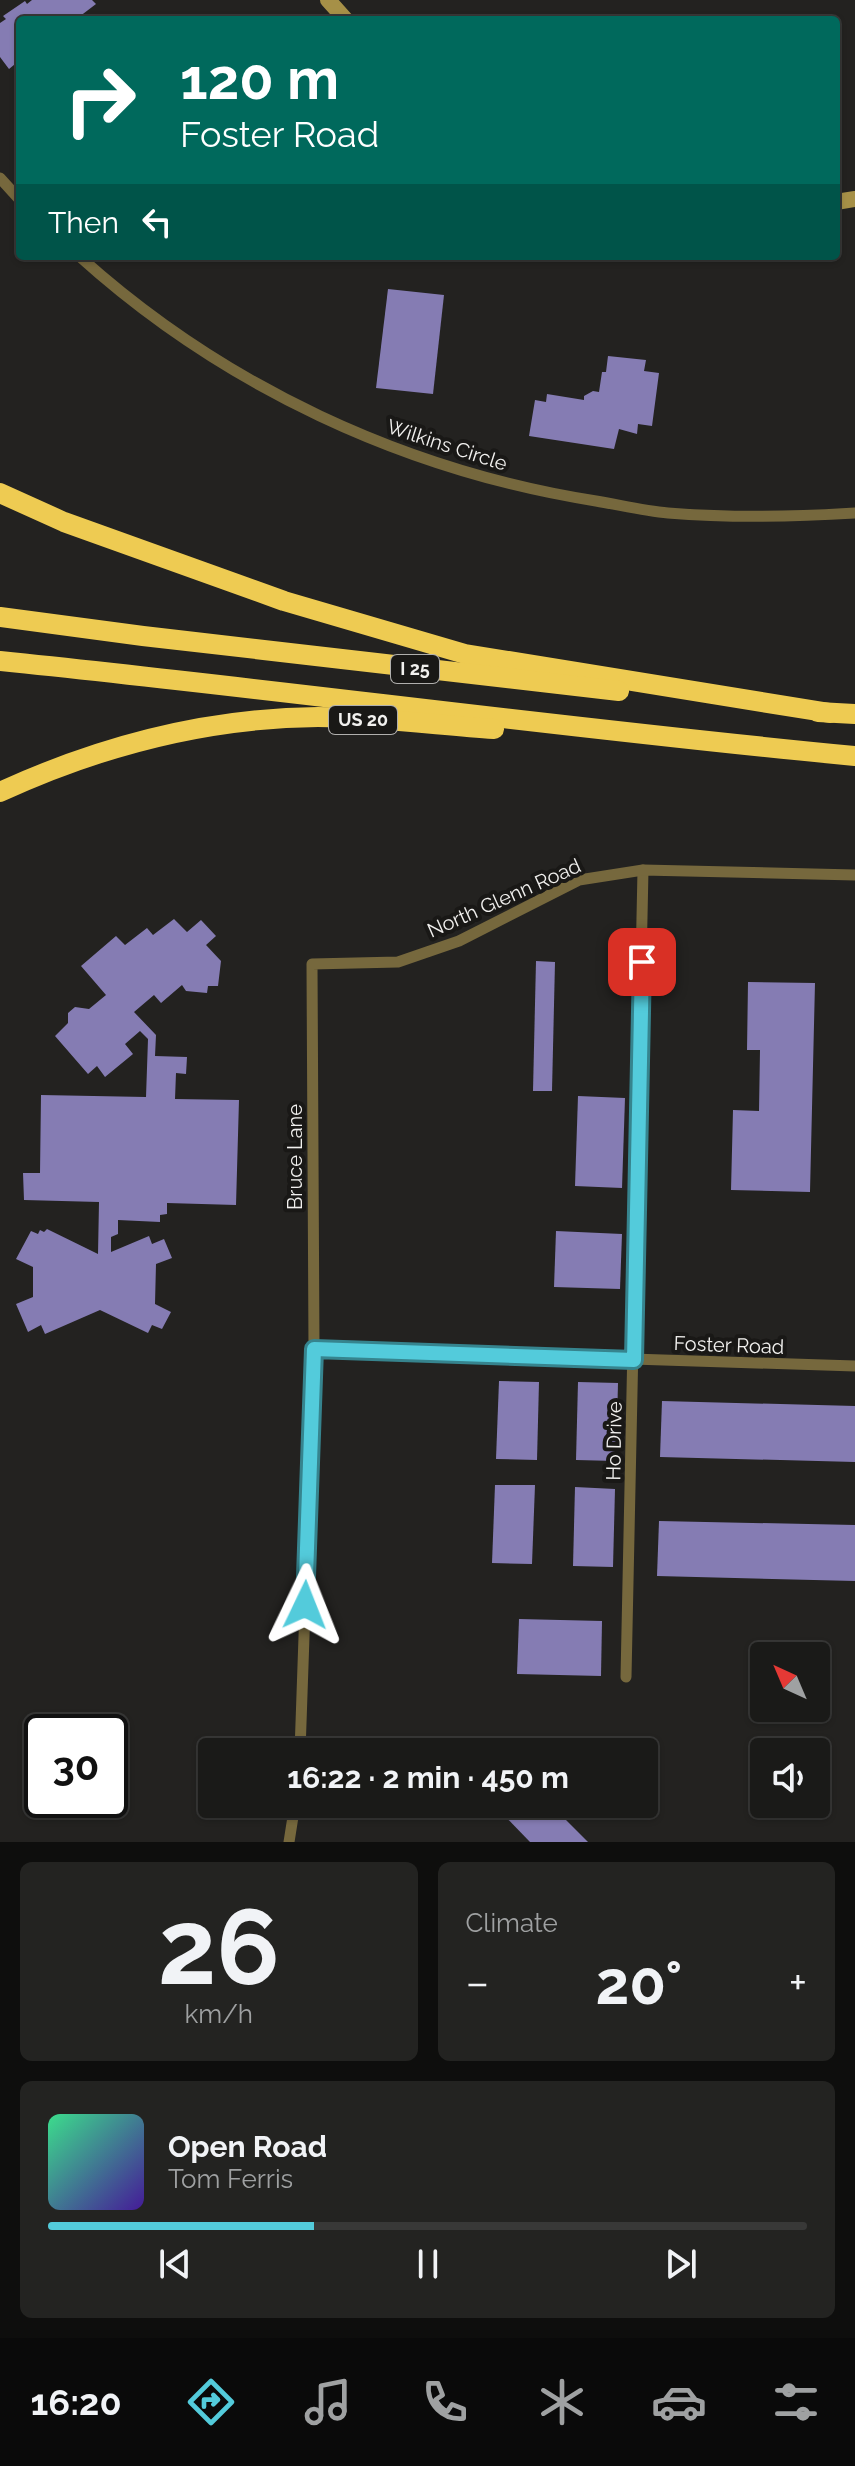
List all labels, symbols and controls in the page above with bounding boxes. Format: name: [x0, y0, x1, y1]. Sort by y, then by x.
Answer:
text: 120 m: [180, 46, 339, 112]
icon: right: [48, 48, 152, 152]
text: Foster Road: [180, 113, 379, 155]
icon: left: [135, 200, 179, 244]
text: Then: [48, 205, 119, 240]
street label: Wilkins Circle: [384, 414, 510, 476]
road number: I 25: [391, 655, 439, 683]
road number: US 20: [329, 706, 397, 734]
street label: North Glenn Road: [424, 853, 584, 943]
pin: [608, 928, 676, 996]
icon: arrive: [620, 940, 664, 984]
street label: Bruce Lane: [283, 1104, 307, 1210]
street label: Foster Road: [673, 1331, 785, 1359]
street label: Ho Drive: [601, 1401, 627, 1481]
position arrow: [263, 1563, 347, 1647]
north arrow: [750, 1642, 830, 1722]
map controls: [750, 1642, 830, 1818]
speed limit sign: 30: [24, 1714, 128, 1818]
button: sound: [750, 1738, 830, 1818]
text: 16:22 · 2 min · 450 m: [287, 1760, 569, 1795]
text: 26: [158, 1886, 280, 2008]
text: Climate: [466, 1908, 558, 1938]
text: 20°: [596, 1948, 682, 2018]
text: −: [466, 1957, 489, 2008]
text: +: [789, 1957, 807, 2008]
text: km/h: [184, 1999, 253, 2029]
text: Open Road: [168, 2129, 327, 2164]
text: Tom Ferris: [168, 2164, 293, 2194]
icon: previous: [153, 2242, 197, 2286]
icon: pause: [406, 2242, 450, 2286]
icon: next: [659, 2242, 703, 2286]
icon: directions: [183, 2374, 239, 2430]
icon: music: [300, 2374, 356, 2430]
icon: phone: [417, 2374, 473, 2430]
icon: climate: [534, 2374, 590, 2430]
icon: car: [651, 2374, 707, 2430]
icon: filters: [768, 2374, 824, 2430]
text: 16:20: [31, 2381, 122, 2423]

